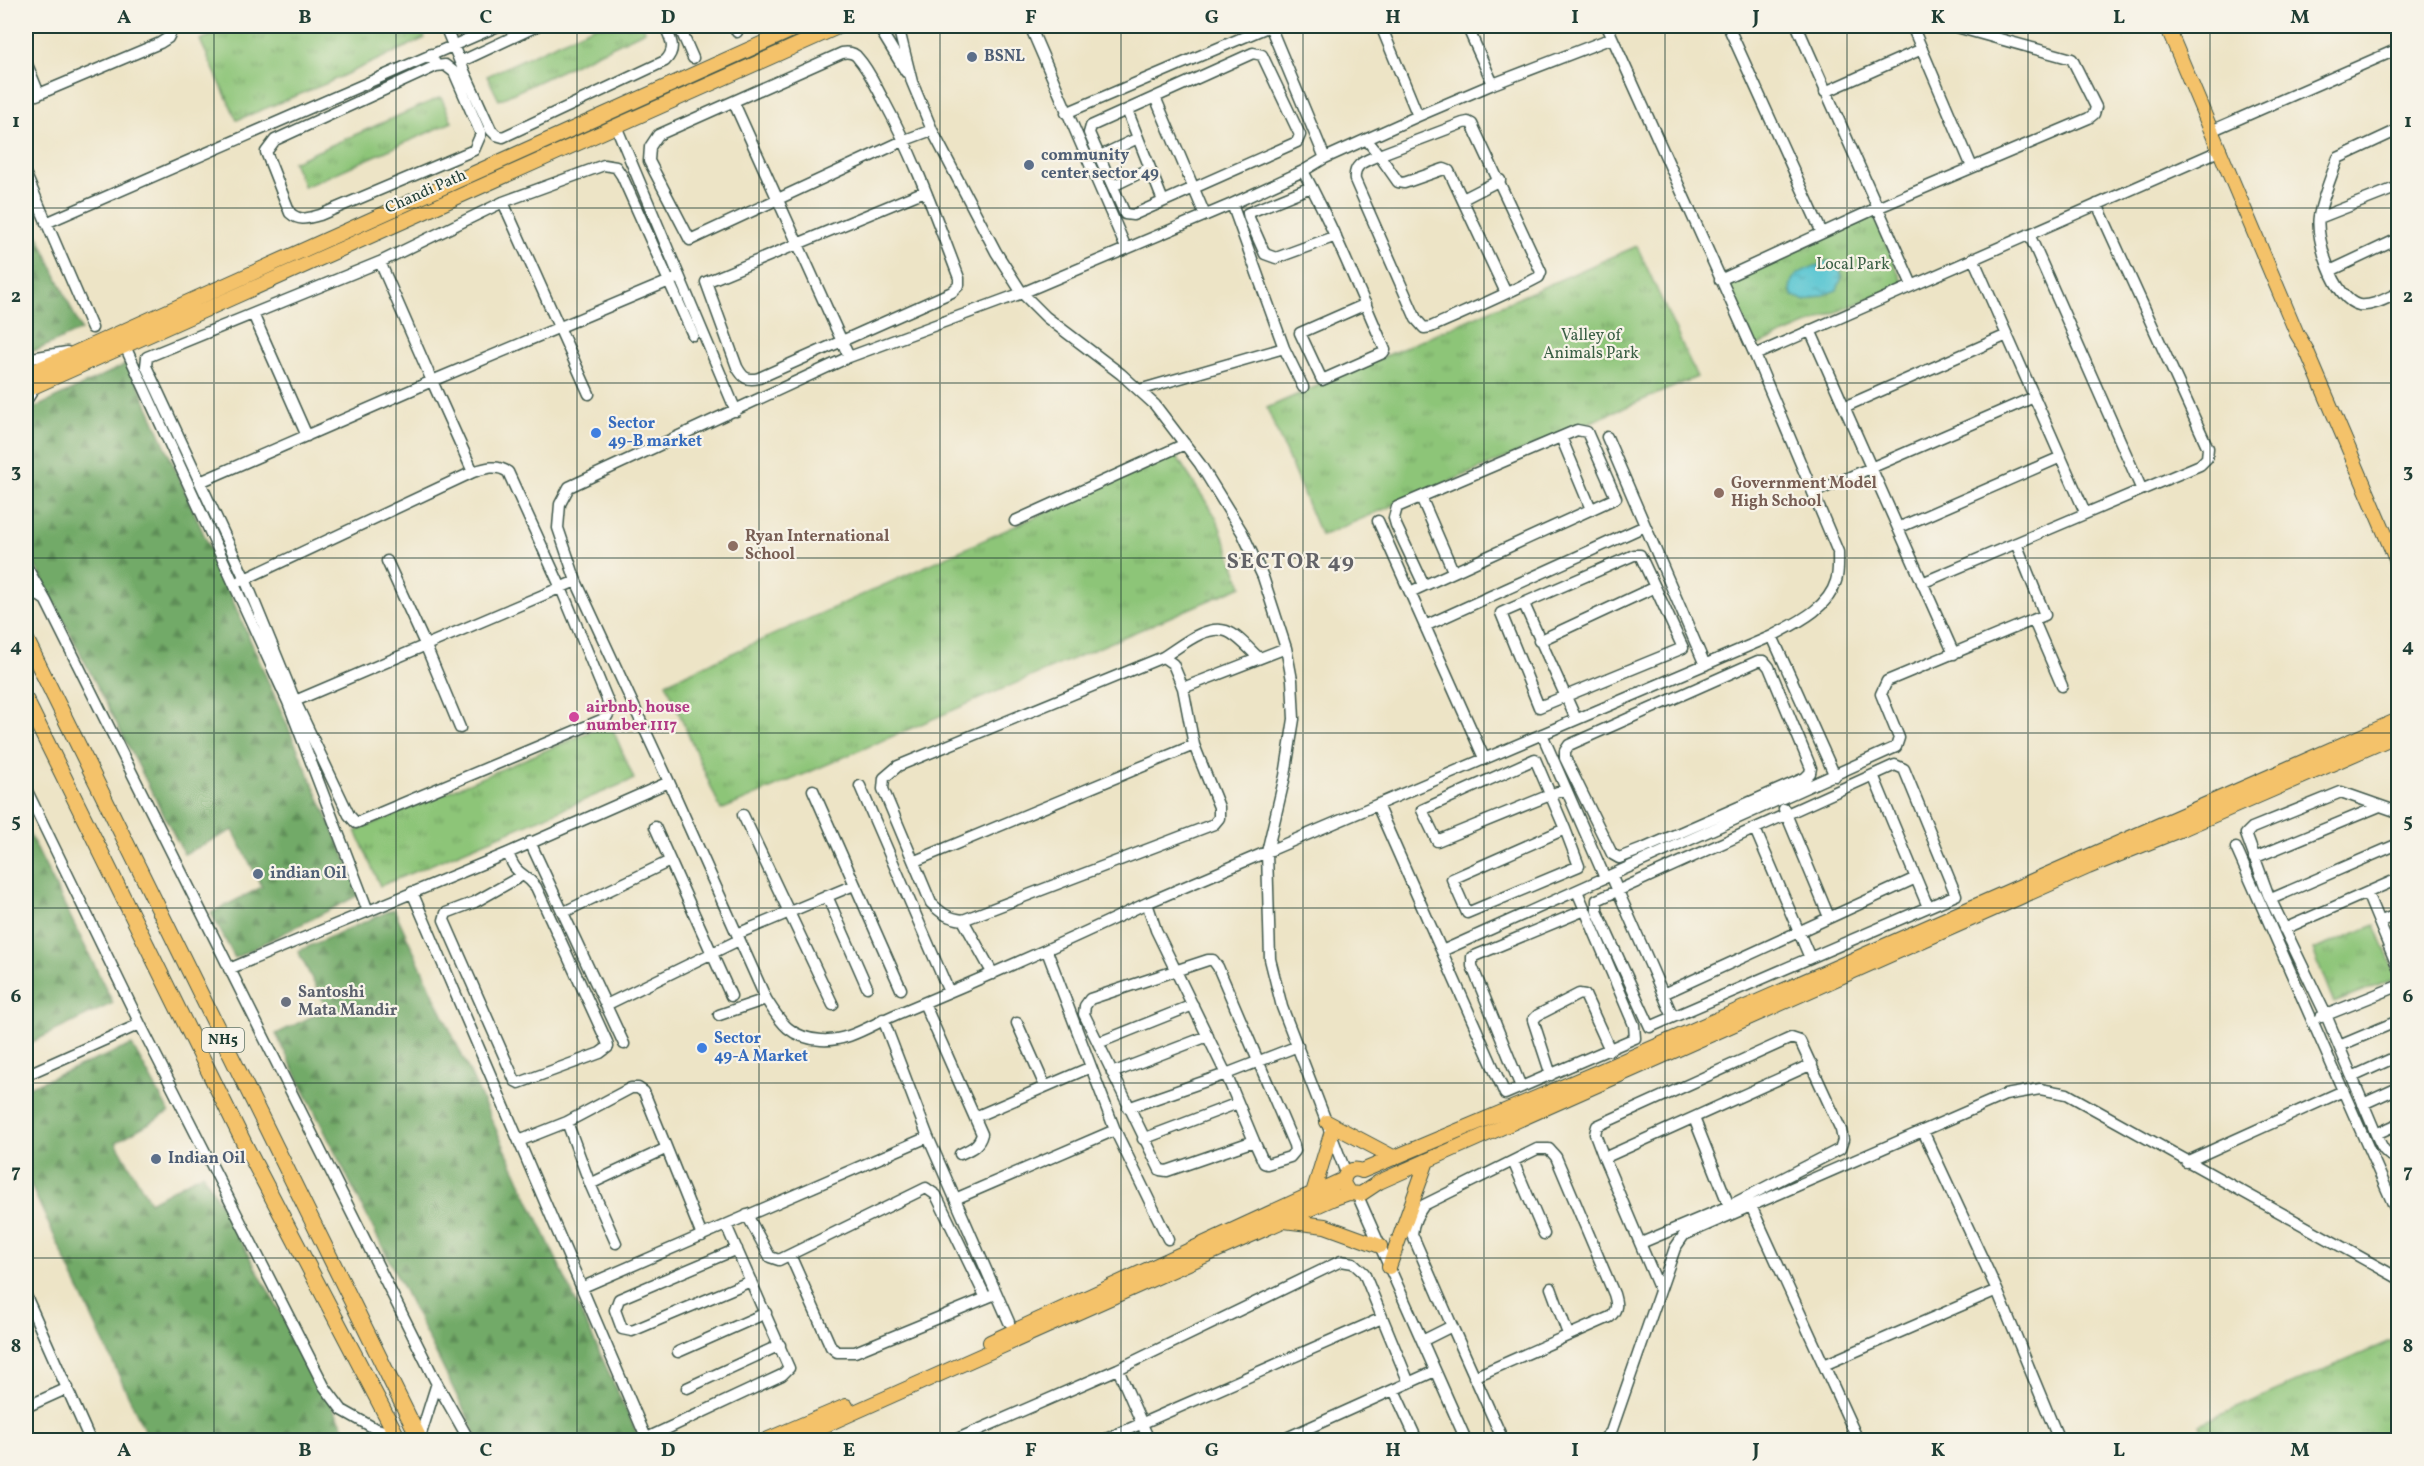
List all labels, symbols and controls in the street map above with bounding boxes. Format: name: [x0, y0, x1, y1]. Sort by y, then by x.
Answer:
text: A: [117, 4, 131, 32]
text: B: [298, 4, 312, 32]
text: C: [480, 4, 493, 32]
text: D: [661, 4, 675, 32]
text: E: [843, 4, 855, 32]
text: F: [1025, 4, 1037, 32]
text: G: [1205, 4, 1219, 32]
text: H: [1385, 4, 1401, 32]
text: I: [1571, 4, 1579, 32]
text: J: [1751, 4, 1760, 32]
text: K: [1931, 4, 1946, 32]
text: L: [2113, 4, 2125, 32]
text: M: [2290, 4, 2310, 32]
place label: BSNL: [984, 46, 1025, 68]
marker: BSNL: [965, 50, 979, 64]
text: 1: [12, 108, 20, 136]
text: 1: [2404, 108, 2412, 136]
place label: community center sector 49: [1041, 145, 1159, 185]
marker: community center sector 49: [1022, 158, 1036, 172]
street label: Chandi Path: [382, 164, 470, 220]
park label: Local Park: [1816, 254, 1890, 276]
text: 2: [11, 283, 21, 311]
text: 2: [2403, 283, 2413, 311]
park label: Valley of Animals Park: [1543, 325, 1639, 365]
place label: Sector 49-B market: [608, 413, 702, 453]
marker: Sector 49-B market: [589, 426, 603, 440]
text: 3: [11, 458, 21, 486]
text: 3: [2403, 458, 2413, 486]
place label: Government Model High School: [1731, 473, 1878, 513]
marker: Government Model High School: [1712, 486, 1726, 500]
place label: Ryan International School: [745, 526, 890, 566]
marker: Ryan International School: [726, 539, 740, 553]
district label: SECTOR 49: [1227, 547, 1355, 578]
text: 4: [10, 633, 22, 661]
text: 4: [2402, 633, 2414, 661]
place label: airbnb, house number 1117: [586, 697, 690, 737]
marker: airbnb, house number 1117: [567, 710, 581, 724]
text: 5: [11, 808, 21, 836]
text: 5: [2403, 808, 2413, 836]
place label: indian Oil: [270, 863, 347, 885]
marker: indian Oil: [251, 867, 265, 881]
place label: Santoshi Mata Mandir: [298, 982, 398, 1022]
text: 6: [11, 983, 22, 1011]
text: 6: [2403, 983, 2414, 1011]
marker: Santoshi Mata Mandir: [279, 995, 293, 1009]
road number: NH5: [202, 1028, 244, 1052]
place label: Sector 49-A Market: [714, 1028, 808, 1068]
marker: Sector 49-A Market: [695, 1041, 709, 1055]
place label: Indian Oil: [168, 1148, 246, 1170]
marker: Indian Oil: [149, 1152, 163, 1166]
text: 7: [11, 1158, 21, 1186]
text: 7: [2403, 1158, 2413, 1186]
text: 8: [11, 1333, 21, 1361]
text: 8: [2403, 1333, 2413, 1361]
text: A: [117, 1437, 131, 1465]
text: B: [298, 1437, 312, 1465]
text: C: [480, 1437, 493, 1465]
text: D: [661, 1437, 675, 1465]
text: E: [843, 1437, 855, 1465]
text: F: [1025, 1437, 1037, 1465]
text: G: [1205, 1437, 1219, 1465]
text: H: [1385, 1437, 1401, 1465]
text: I: [1571, 1437, 1579, 1465]
text: J: [1751, 1437, 1760, 1465]
text: K: [1931, 1437, 1946, 1465]
text: L: [2113, 1437, 2125, 1465]
text: M: [2290, 1437, 2310, 1465]

